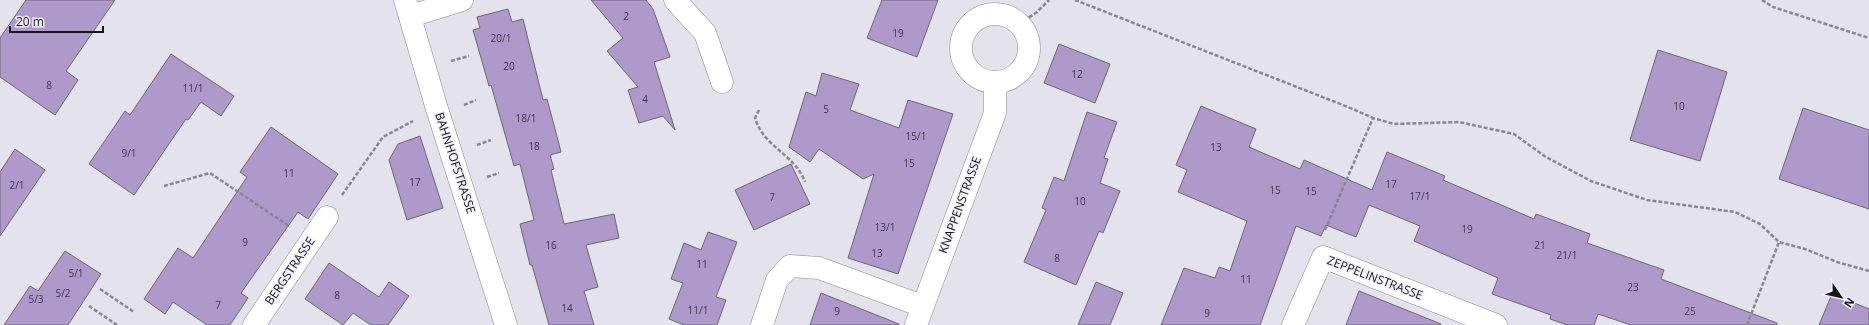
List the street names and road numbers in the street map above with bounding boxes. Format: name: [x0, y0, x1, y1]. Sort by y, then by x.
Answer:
street label: BAHNHOFSTRASSE: [431, 110, 480, 216]
street label: KNAPPENSTRASSE: [934, 154, 985, 256]
street label: BERGSTRASSE: [261, 233, 319, 308]
street label: ZEPPELINSTRASSE: [1325, 251, 1426, 304]

